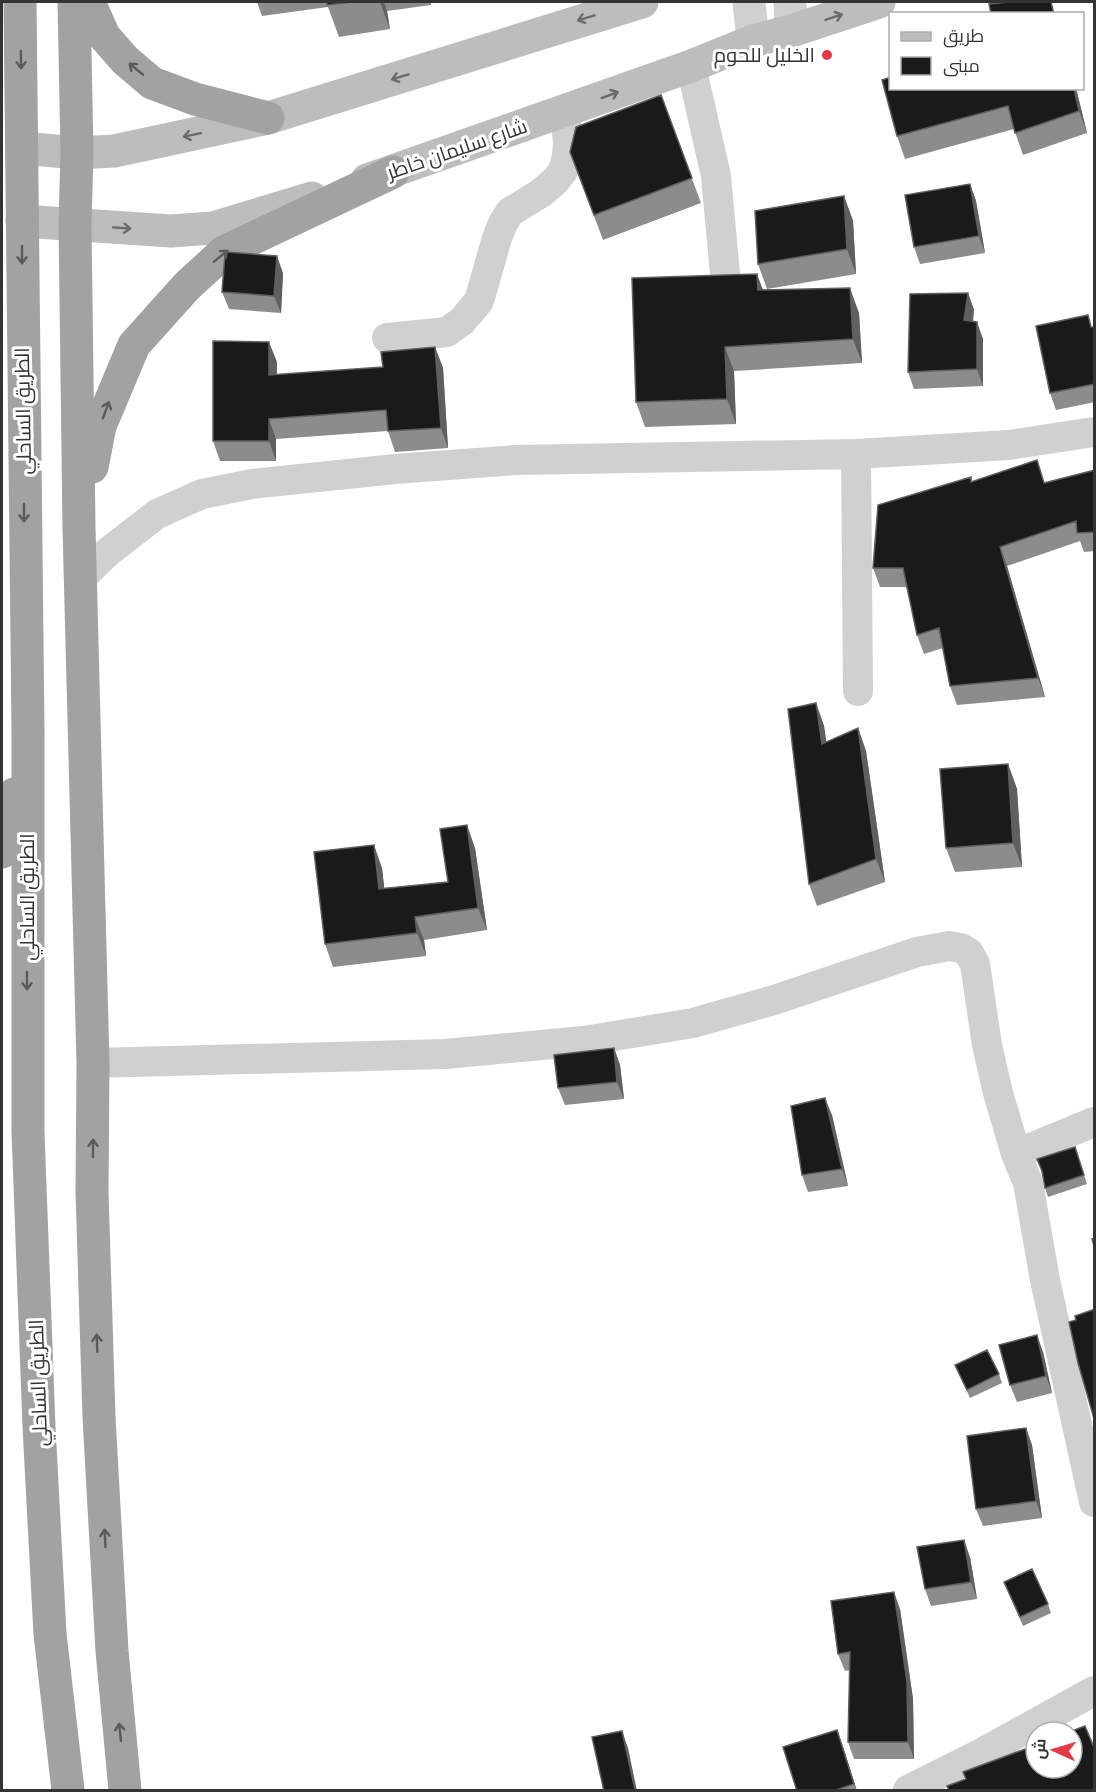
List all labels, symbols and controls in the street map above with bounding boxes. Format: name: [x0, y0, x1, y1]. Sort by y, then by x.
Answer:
one-way arrow: [824, 10, 843, 21]
legend: [889, 12, 1084, 90]
one-way arrow: [577, 13, 596, 24]
text: طريق: [943, 24, 984, 48]
place label: الخليل للحوم: [714, 42, 815, 69]
marker: الخليل للحوم: [820, 48, 834, 62]
one-way arrow: [15, 49, 27, 69]
text: مبنى: [943, 54, 980, 77]
one-way arrow: [128, 63, 144, 76]
one-way arrow: [391, 72, 410, 83]
one-way arrow: [601, 88, 619, 99]
street label: شارع سليمان خاطر: [382, 113, 531, 186]
one-way arrow: [183, 129, 202, 141]
one-way arrow: [112, 223, 132, 234]
one-way arrow: [16, 244, 28, 264]
one-way arrow: [212, 249, 228, 262]
street label: الطريق الساحلي: [9, 347, 40, 475]
one-way arrow: [102, 401, 113, 419]
one-way arrow: [19, 502, 30, 522]
street label: الطريق الساحلي: [14, 833, 43, 961]
one-way arrow: [21, 970, 33, 990]
one-way arrow: [87, 1139, 99, 1159]
street label: الطريق الساحلي: [23, 1319, 56, 1447]
one-way arrow: [91, 1334, 102, 1354]
one-way arrow: [100, 1528, 111, 1548]
north arrow: [1024, 1720, 1084, 1780]
one-way arrow: [114, 1723, 125, 1743]
text: ش: [1028, 1738, 1050, 1760]

